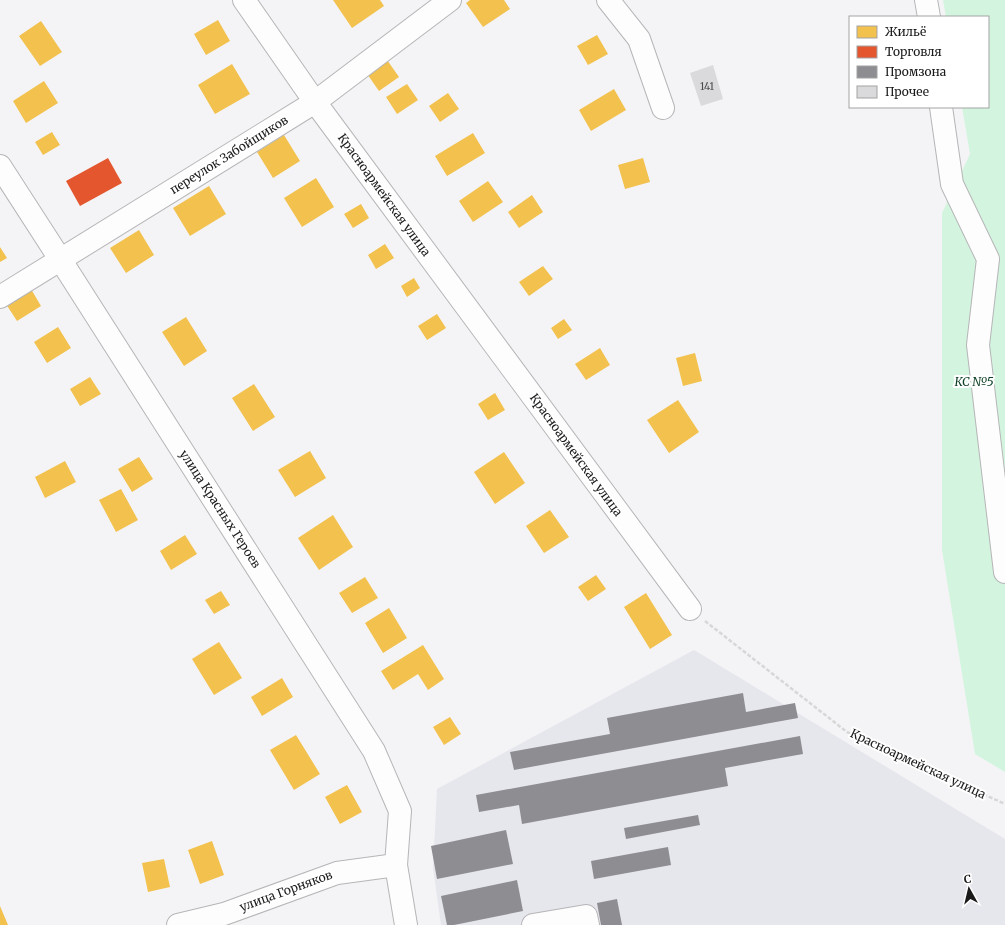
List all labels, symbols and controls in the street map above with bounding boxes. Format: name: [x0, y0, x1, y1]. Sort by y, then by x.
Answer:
legend: [849, 16, 989, 108]
text: Жильё: [885, 24, 926, 39]
text: Торговля: [885, 44, 942, 59]
text: Промзона: [885, 64, 947, 79]
house number: 141: [700, 80, 714, 93]
text: Прочее: [885, 84, 929, 99]
street label: переулок Забойщиков: [167, 112, 291, 197]
street label: Красноармейская улица: [335, 130, 434, 259]
park label: КС №5: [955, 374, 994, 389]
street label: Красноармейская улица: [527, 390, 626, 519]
street label: улица Красных Героев: [177, 447, 264, 571]
street label: Красноармейская улица: [848, 725, 989, 802]
street label: улица Горняков: [237, 867, 334, 914]
north arrow: [949, 869, 989, 909]
text: С: [963, 872, 972, 887]

